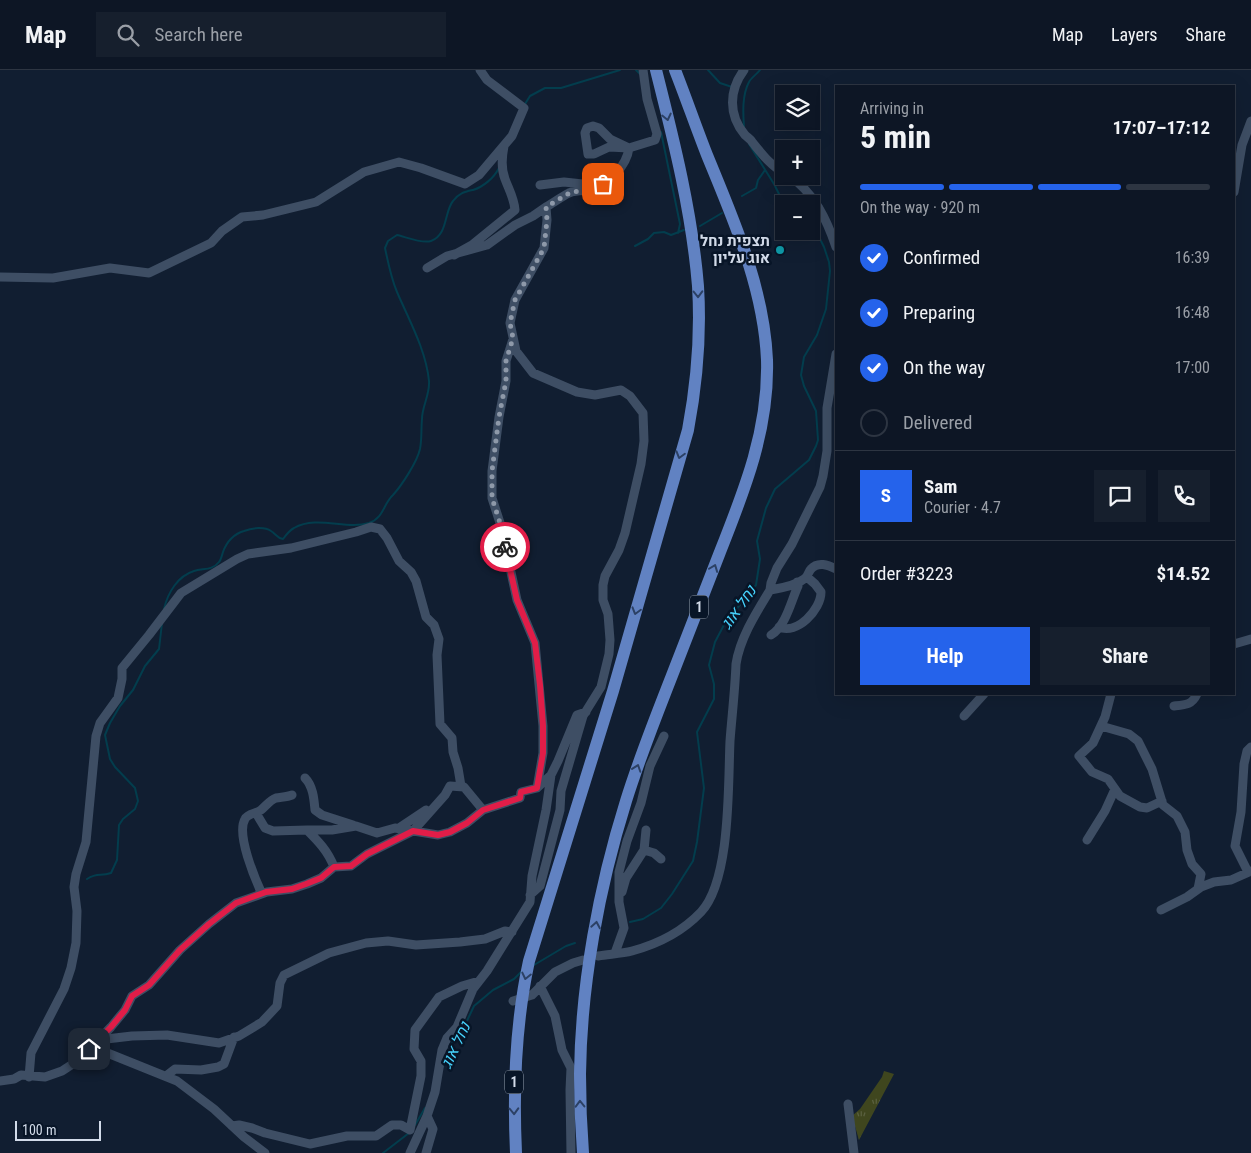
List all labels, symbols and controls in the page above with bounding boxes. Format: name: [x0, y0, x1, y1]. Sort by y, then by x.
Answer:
search box: [96, 12, 446, 57]
text: Map: [25, 21, 66, 49]
icon: search: [114, 21, 142, 49]
text: Search here: [154, 23, 243, 46]
text: Map: [1052, 24, 1083, 45]
text: Layers: [1111, 24, 1158, 45]
text: Share: [1186, 24, 1226, 45]
map controls: [775, 85, 820, 240]
button: layers: [775, 85, 820, 130]
text: Arriving in: [860, 99, 924, 118]
one-way arrow: [661, 113, 672, 122]
text: 17:07–17:12: [1112, 116, 1210, 139]
text: 5 min: [860, 118, 931, 156]
button: +: [775, 140, 820, 185]
pin: [582, 163, 624, 205]
icon: bag: [589, 170, 617, 198]
button: −: [775, 195, 820, 240]
text: On the way · 920 m: [860, 198, 980, 217]
place label: תצפית נחל אוג עליון: [700, 232, 770, 267]
marker: תצפית נחל אוג עליון: [774, 244, 786, 256]
icon: check: [860, 244, 888, 272]
text: Confirmed: [903, 246, 980, 269]
text: 16:39: [1175, 248, 1210, 267]
one-way arrow: [693, 291, 703, 299]
icon: check: [860, 299, 888, 327]
text: Preparing: [903, 301, 975, 324]
text: 16:48: [1175, 303, 1210, 322]
icon: check: [860, 354, 888, 382]
text: On the way: [903, 356, 985, 379]
text: 17:00: [1175, 358, 1210, 377]
text: Delivered: [903, 411, 972, 434]
one-way arrow: [676, 451, 686, 459]
button: chat: [1094, 470, 1146, 522]
button: phone: [1158, 470, 1210, 522]
text: Sam: [924, 475, 957, 498]
text: S: [881, 484, 891, 507]
text: Courier · 4.7: [924, 498, 1001, 517]
courier: [480, 522, 530, 572]
icon: bike: [491, 533, 519, 561]
text: Order #3223: [860, 562, 953, 585]
text: $14.52: [1156, 562, 1210, 585]
one-way arrow: [708, 564, 718, 573]
water label: נחל אוג: [717, 581, 761, 633]
road number: 1: [690, 596, 708, 618]
one-way arrow: [631, 607, 641, 615]
button: Help: [860, 627, 1030, 685]
button: Share: [1040, 627, 1210, 685]
one-way arrow: [631, 765, 641, 773]
one-way arrow: [590, 921, 600, 930]
one-way arrow: [521, 971, 532, 980]
water label: נחל אוג: [437, 1018, 475, 1071]
pin: [68, 1028, 110, 1070]
icon: home: [75, 1035, 103, 1063]
road number: 1: [505, 1070, 523, 1094]
one-way arrow: [575, 1100, 585, 1108]
one-way arrow: [509, 1108, 519, 1116]
scale bar: [15, 1118, 101, 1141]
text: 100 m: [22, 1122, 57, 1138]

